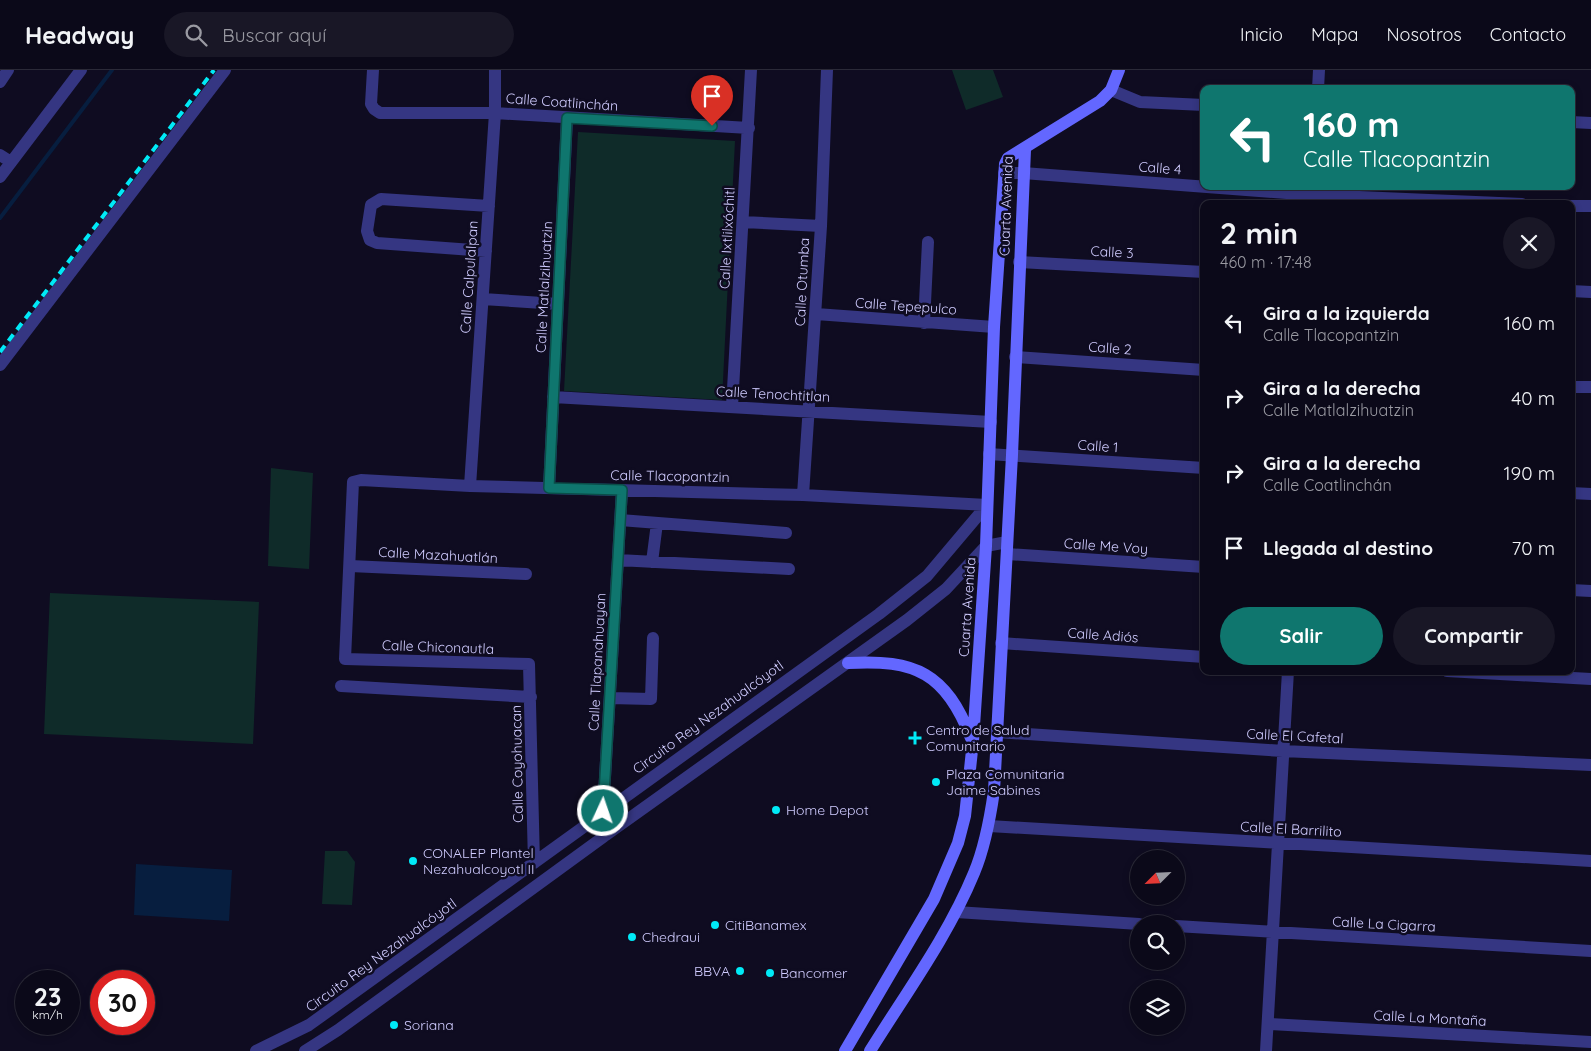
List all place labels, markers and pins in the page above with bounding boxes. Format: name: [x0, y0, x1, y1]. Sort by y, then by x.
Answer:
pin: [691, 75, 733, 126]
place label: Centro de Salud Comunitario: [926, 721, 1029, 755]
marker: Centro de Salud Comunitario: [908, 731, 922, 745]
place label: Plaza Comunitaria Jaime Sabines: [946, 765, 1065, 799]
marker: Plaza Comunitaria Jaime Sabines: [930, 776, 942, 788]
place label: Home Depot: [786, 801, 869, 819]
marker: Home Depot: [770, 804, 782, 816]
place label: CONALEP Plantel Nezahualcoyotl II: [423, 844, 535, 878]
marker: CONALEP Plantel Nezahualcoyotl II: [407, 855, 419, 867]
place label: CitiBanamex: [725, 916, 807, 934]
marker: CitiBanamex: [709, 919, 721, 931]
place label: Chedraui: [642, 928, 700, 946]
marker: Chedraui: [626, 931, 638, 943]
place label: BBVA: [694, 962, 730, 980]
place label: Bancomer: [780, 964, 848, 982]
marker: BBVA: [734, 965, 746, 977]
marker: Bancomer: [764, 967, 776, 979]
place label: Soriana: [404, 1016, 454, 1034]
marker: Soriana: [388, 1019, 400, 1031]

